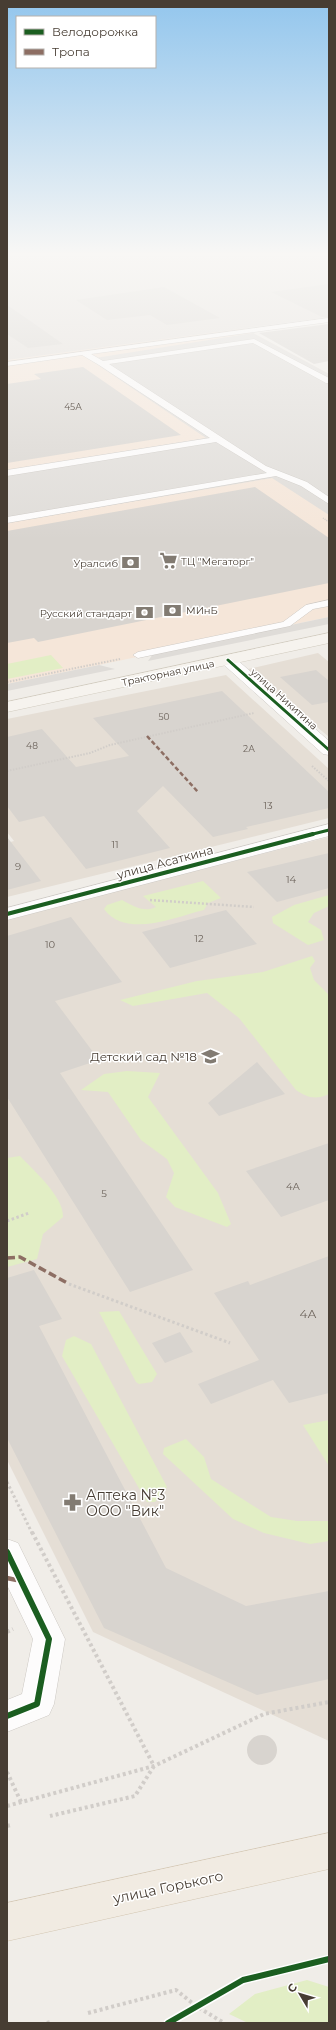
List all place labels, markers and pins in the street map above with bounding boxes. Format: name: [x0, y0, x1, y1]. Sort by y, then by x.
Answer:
supermarket icon: ТЦ "Мегаторг": [158, 551, 178, 571]
bank icon: Уралсиб: [121, 553, 141, 573]
place label: ТЦ "Мегаторг": [181, 555, 254, 568]
place label: Уралсиб: [73, 557, 118, 570]
bank icon: МИнБ: [163, 600, 183, 620]
bank icon: Русский стандарт: [135, 603, 155, 623]
place label: МИнБ: [186, 604, 218, 617]
place label: Русский стандарт: [40, 607, 132, 620]
school or university icon: Детский сад №18: [200, 1046, 220, 1066]
place label: Детский сад №18: [90, 1049, 197, 1064]
place label: Аптека №3 ООО "Вик": [86, 1486, 165, 1520]
pharmacy icon: Аптека №3 ООО "Вик": [63, 1493, 83, 1513]

